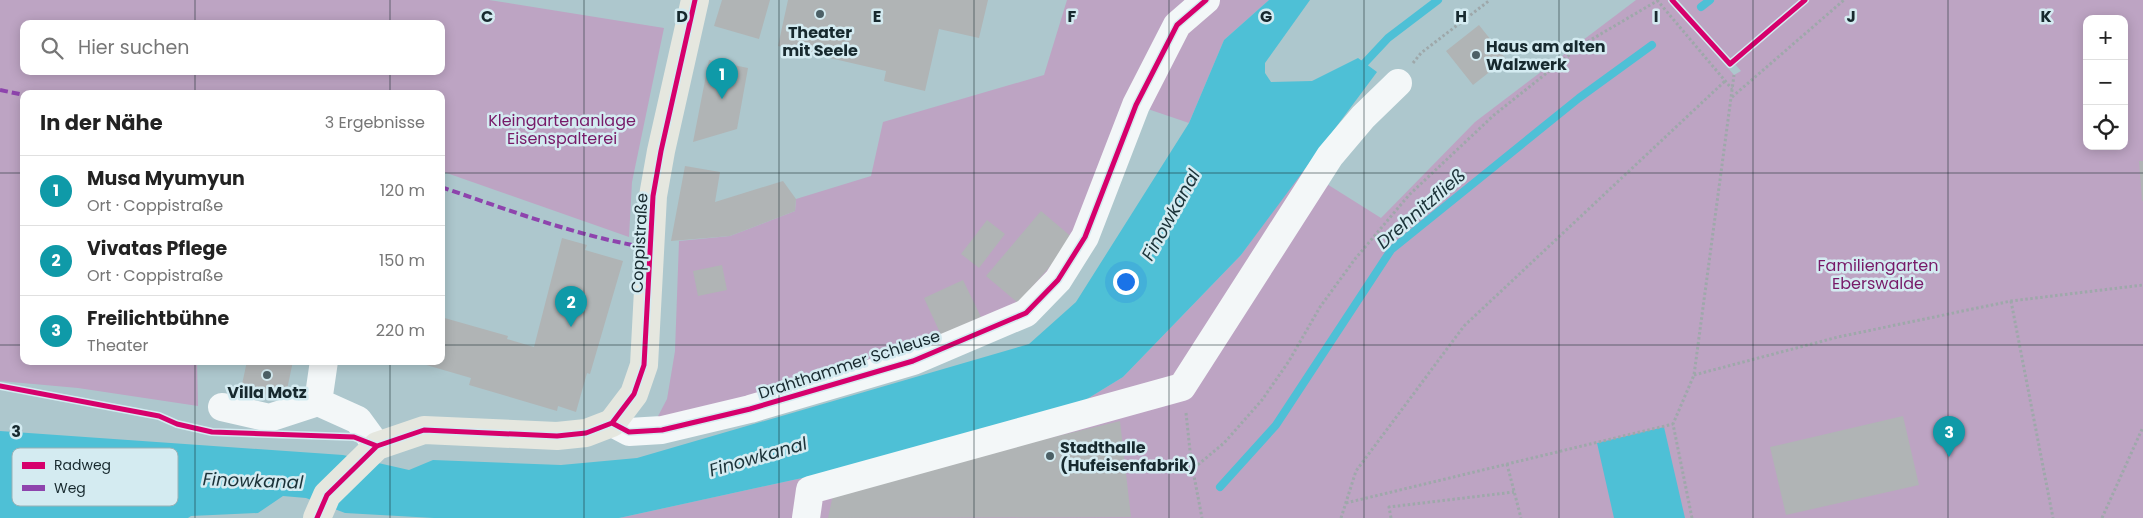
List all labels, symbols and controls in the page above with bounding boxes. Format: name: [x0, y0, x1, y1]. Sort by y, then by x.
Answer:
text: C: [481, 5, 493, 28]
text: D: [676, 5, 688, 28]
text: E: [873, 5, 881, 28]
text: F: [1068, 5, 1077, 28]
text: G: [1260, 5, 1272, 28]
text: H: [1455, 5, 1467, 28]
text: I: [1654, 5, 1658, 28]
text: J: [1846, 5, 1856, 28]
text: K: [2040, 5, 2052, 28]
marker: Theater mit Seele: [814, 8, 826, 20]
map controls: [2083, 15, 2128, 150]
button: +: [2083, 15, 2128, 60]
search box: [20, 20, 445, 75]
place label: Theater mit Seele: [782, 21, 858, 62]
icon: search: [38, 34, 66, 62]
text: Hier suchen: [78, 34, 189, 61]
place label: Haus am alten Walzwerk: [1486, 35, 1606, 76]
marker: Haus am alten Walzwerk: [1470, 49, 1482, 61]
pin: 1: [706, 58, 738, 99]
button: −: [2083, 60, 2128, 105]
button: locate: [2083, 105, 2128, 150]
text: In der Nähe: [40, 108, 163, 137]
park label: Kleingartenanlage Eisenspalterei: [488, 109, 636, 150]
text: 3 Ergebnisse: [325, 111, 425, 134]
water label: Drehnitzfließ: [1371, 163, 1471, 254]
water label: Finowkanal: [1135, 164, 1206, 265]
text: Musa Myumyun: [87, 165, 245, 192]
text: 1: [53, 179, 59, 202]
text: 120 m: [380, 179, 425, 202]
street label: Coppistraße: [625, 192, 654, 294]
text: Ort · Coppistraße: [87, 194, 223, 217]
text: Vivatas Pflege: [87, 235, 227, 262]
text: 2: [51, 249, 61, 272]
text: 150 m: [379, 249, 425, 272]
park label: Familiengarten Eberswalde: [1818, 254, 1938, 295]
text: Ort · Coppistraße: [87, 264, 223, 287]
your location: [1113, 269, 1139, 295]
pin: 2: [555, 286, 587, 327]
text: Freilichtbühne: [87, 305, 229, 332]
text: 3: [51, 319, 61, 342]
text: 220 m: [376, 319, 425, 342]
street label: Drahthammer Schleuse: [755, 324, 943, 405]
text: Theater: [87, 334, 148, 357]
marker: Villa Motz: [261, 369, 273, 381]
place label: Villa Motz: [227, 381, 307, 404]
pin: 3: [1933, 416, 1965, 457]
text: 3: [11, 420, 21, 443]
water label: Finowkanal: [706, 430, 810, 482]
place label: Stadthalle (Hufeisenfabrik): [1060, 436, 1197, 477]
legend: [12, 448, 178, 506]
marker: Stadthalle (Hufeisenfabrik): [1044, 450, 1056, 462]
text: Radweg: [54, 455, 111, 475]
water label: Finowkanal: [202, 466, 304, 495]
text: Weg: [54, 478, 86, 498]

